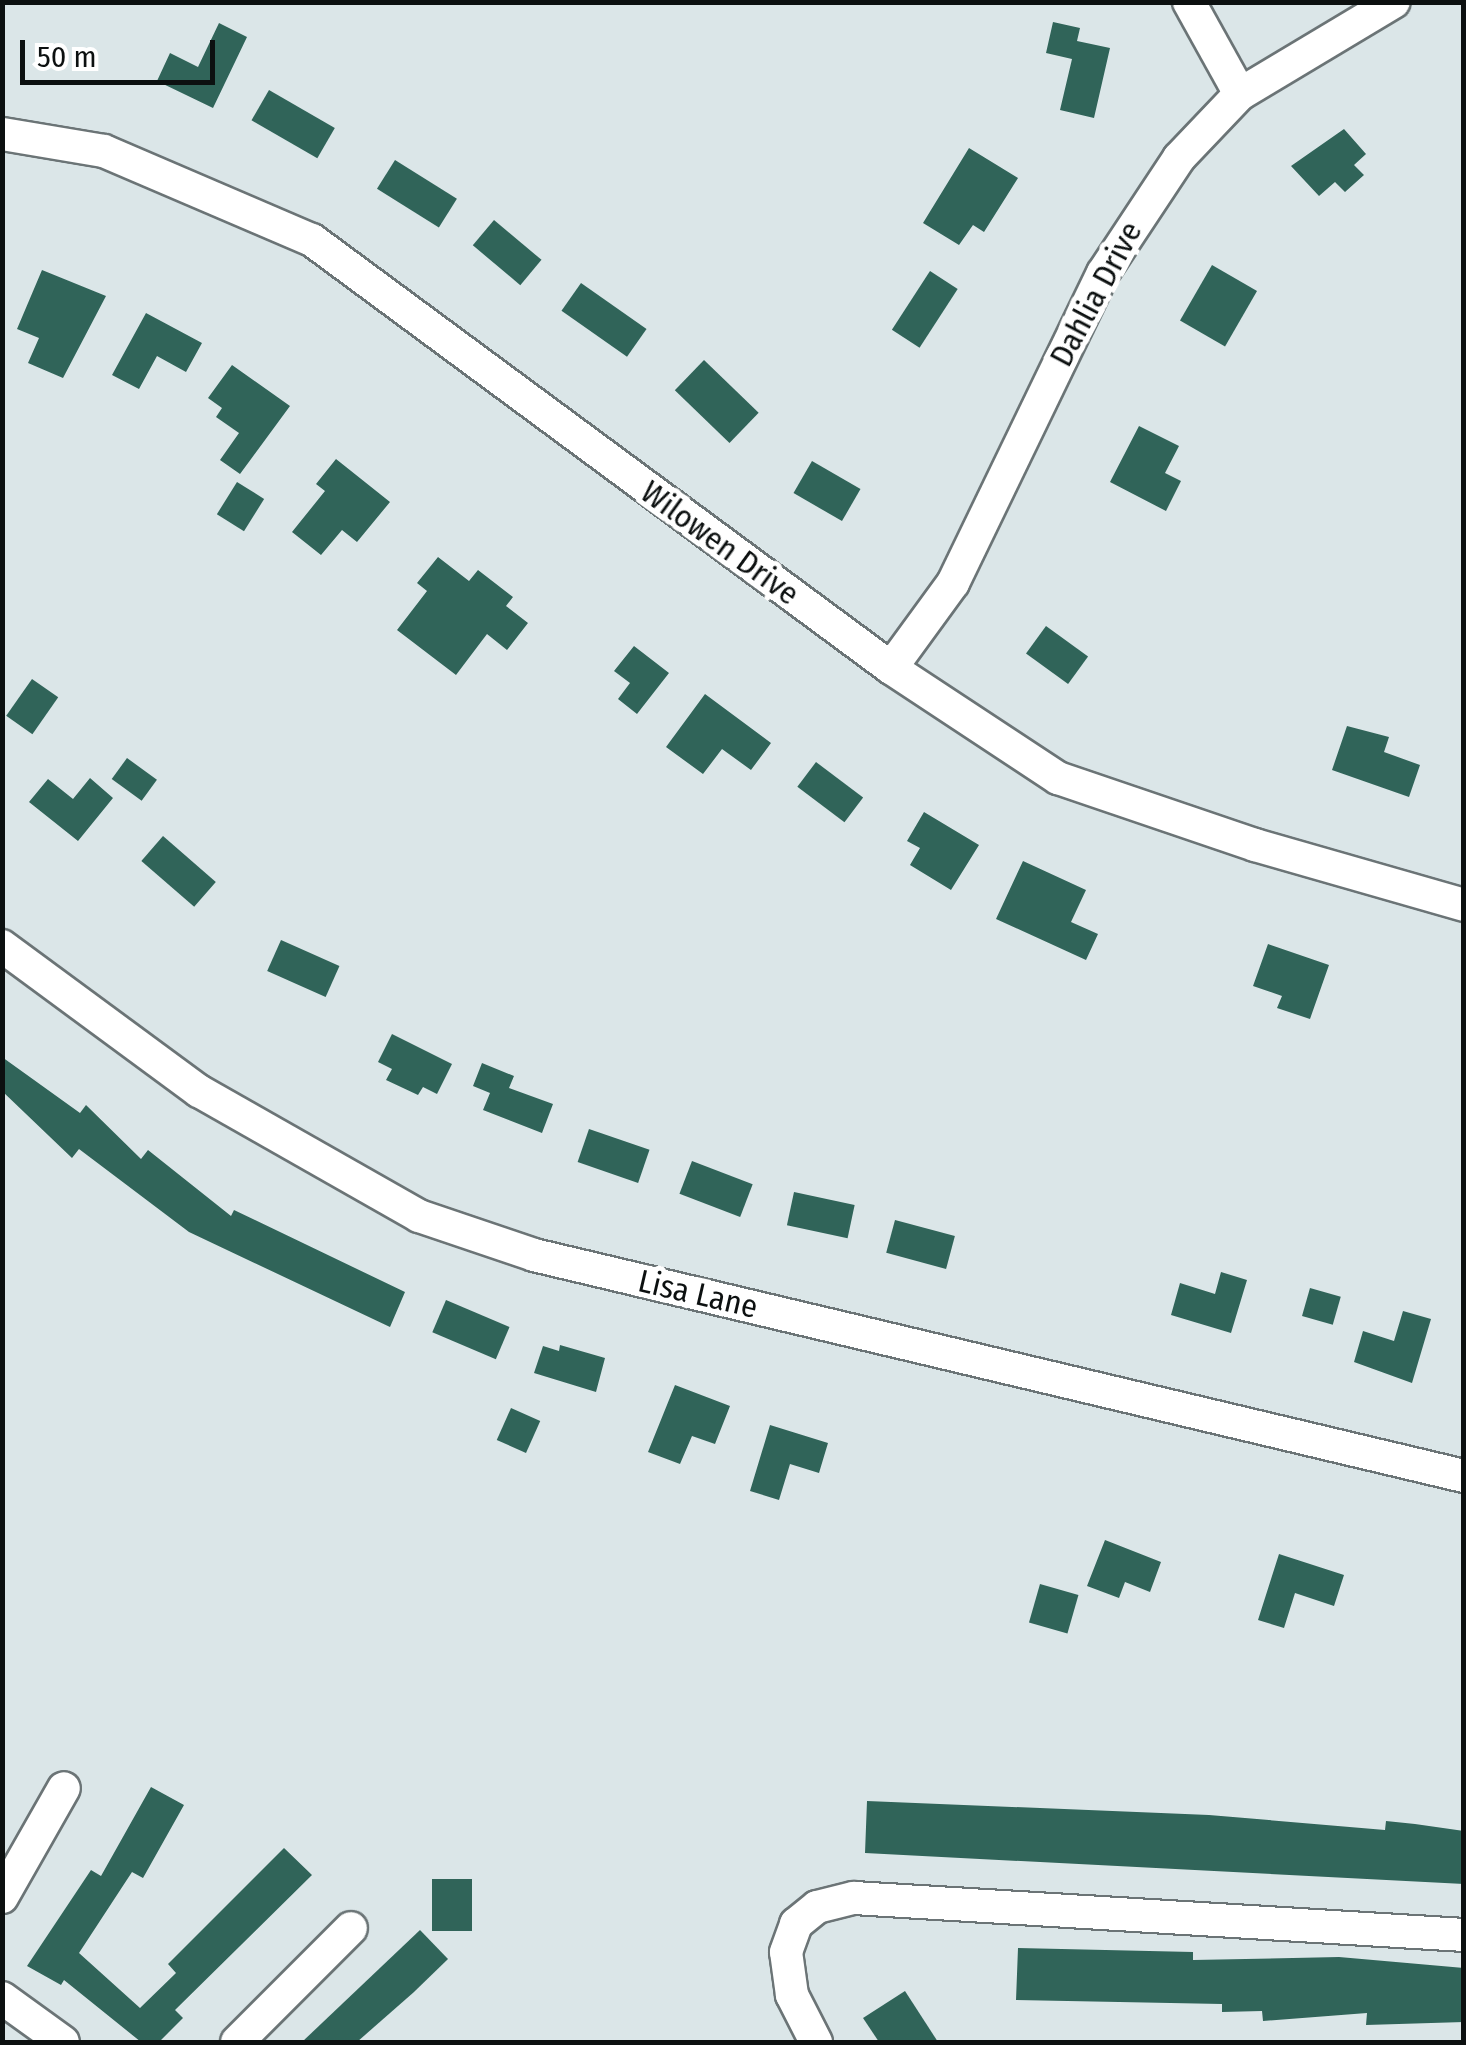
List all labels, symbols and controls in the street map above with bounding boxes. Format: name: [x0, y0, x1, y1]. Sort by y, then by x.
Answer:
scale bar: [25, 20, 220, 82]
text: 50 m: [37, 39, 97, 75]
street label: Dahlia Drive: [1042, 215, 1150, 373]
street label: Wilowen Drive: [633, 473, 807, 613]
street label: Lisa Lane: [635, 1262, 761, 1326]

